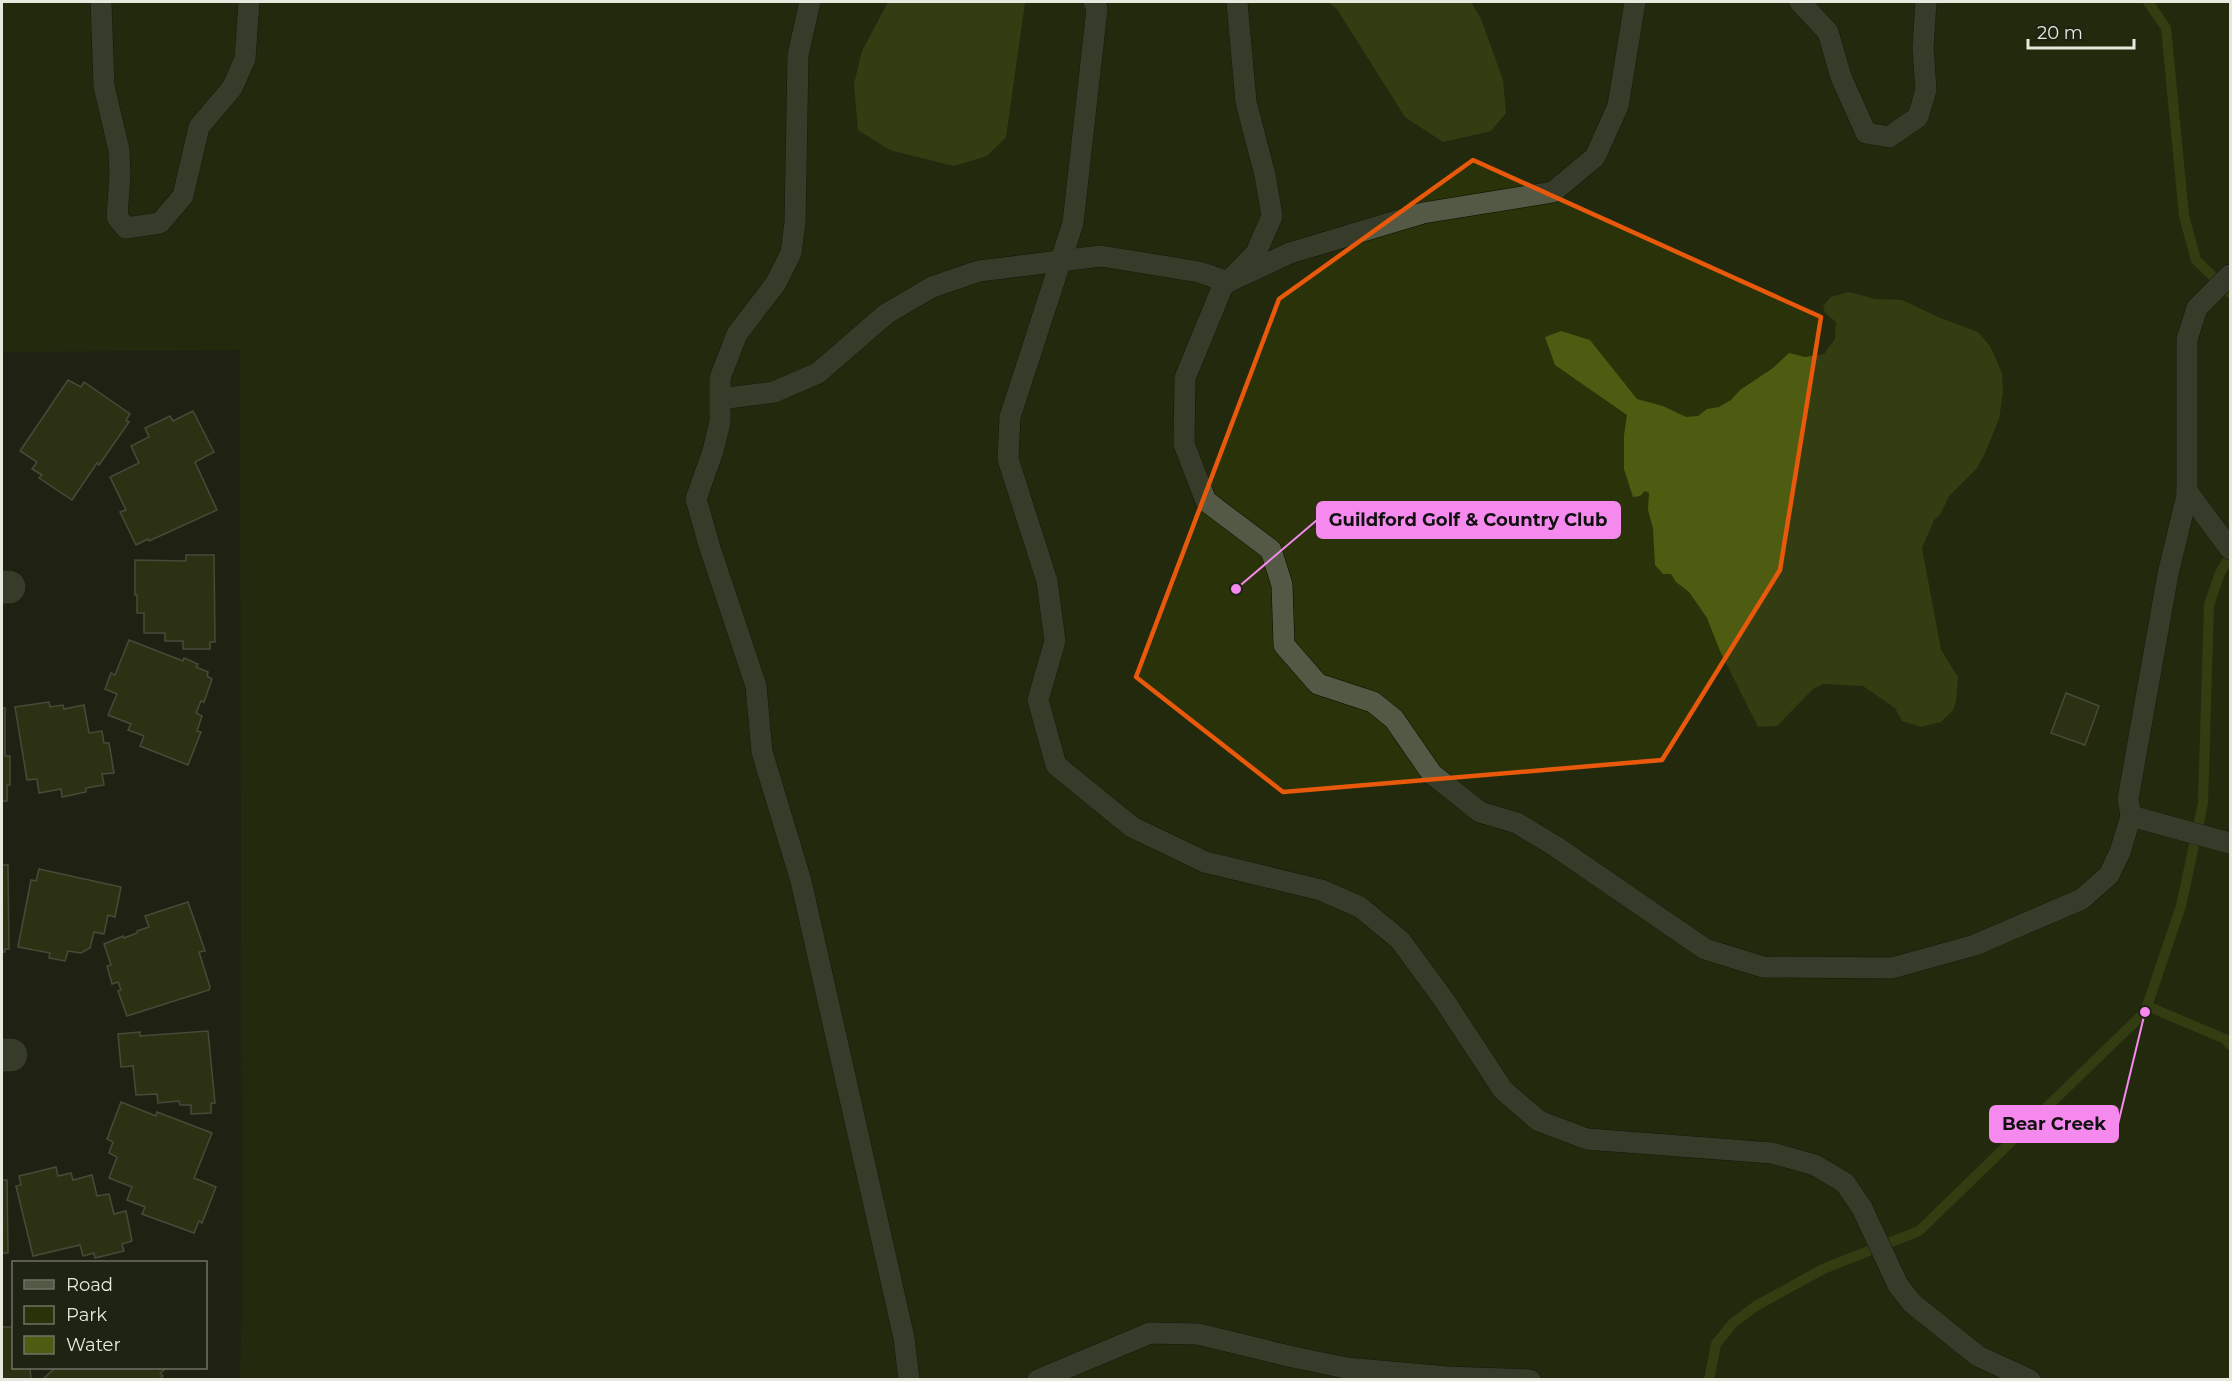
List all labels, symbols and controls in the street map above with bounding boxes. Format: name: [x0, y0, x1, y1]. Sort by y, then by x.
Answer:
scale bar: [2028, 12, 2134, 50]
text: 20 m: [2037, 22, 2083, 44]
callout: Guildford Golf & Country Club: [1317, 502, 1620, 538]
text: Guildford Golf & Country Club: [1329, 509, 1607, 531]
callout: Bear Creek: [1990, 1106, 2118, 1142]
text: Bear Creek: [2002, 1113, 2106, 1135]
legend: [12, 1261, 207, 1369]
text: Road: [66, 1274, 113, 1296]
text: Park: [66, 1304, 107, 1326]
text: Water: [66, 1334, 121, 1356]

